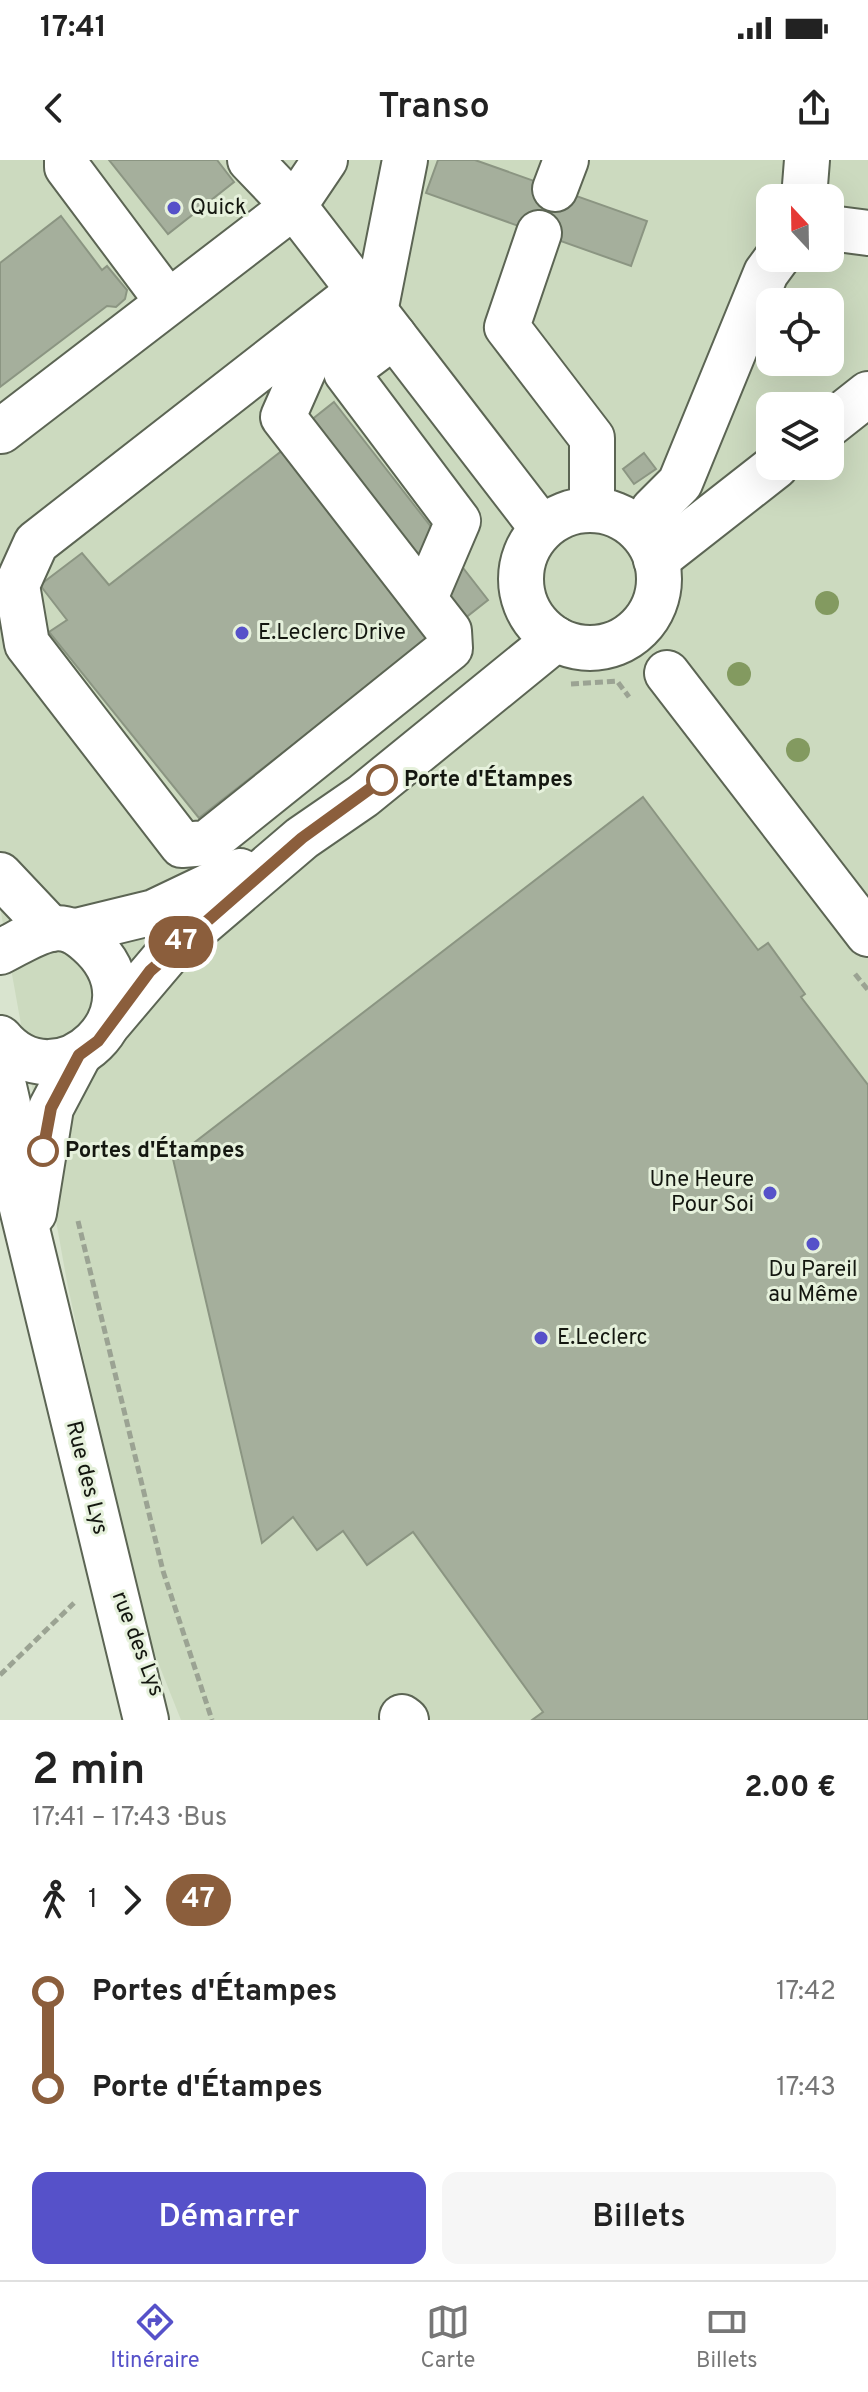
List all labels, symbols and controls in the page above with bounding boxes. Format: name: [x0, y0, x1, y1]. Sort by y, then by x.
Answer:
text: 17:41: [40, 10, 107, 47]
text: Transo: [378, 85, 490, 131]
icon: back: [32, 86, 76, 130]
icon: share: [792, 86, 836, 130]
north arrow: [756, 184, 844, 272]
map controls: [756, 184, 844, 480]
place label: Quick: [190, 195, 247, 222]
marker: Quick: [165, 199, 183, 217]
button: locate: [756, 288, 844, 376]
button: layers: [756, 392, 844, 480]
place label: E.Leclerc Drive: [258, 620, 406, 647]
marker: E.Leclerc Drive: [233, 624, 251, 642]
marker: Porte d'Étampes: [367, 765, 397, 795]
place label: Porte d'Étampes: [404, 765, 573, 794]
line badge: 47: [145, 916, 217, 968]
text: 47: [164, 924, 198, 960]
marker: Portes d'Étampes: [28, 1136, 58, 1166]
place label: Portes d'Étampes: [65, 1136, 245, 1165]
place label: Une Heure Pour Soi: [649, 1167, 754, 1219]
marker: Une Heure Pour Soi: [761, 1184, 779, 1202]
marker: Du Pareil au Même: [804, 1235, 822, 1253]
place label: Du Pareil au Même: [768, 1257, 858, 1309]
place label: E.Leclerc: [557, 1325, 648, 1352]
marker: E.Leclerc: [532, 1329, 550, 1347]
street label: Rue des Lys: [59, 1418, 113, 1538]
street label: rue des Lys: [105, 1588, 169, 1700]
text: 2 min: [32, 1744, 145, 1800]
text: 2.00 €: [744, 1770, 836, 1807]
text: 17:41 – 17:43 · Bus: [32, 1802, 227, 1835]
icon: walk: [32, 1878, 76, 1922]
icon: forward: [110, 1878, 154, 1922]
text: 47: [182, 1882, 215, 1918]
text: 1: [88, 1884, 98, 1917]
text: Portes d'Étampes: [92, 1974, 337, 2011]
text: 17:42: [776, 1976, 836, 2009]
text: Porte d'Étampes: [92, 2070, 323, 2107]
text: 17:43: [776, 2072, 836, 2105]
button: Démarrer: [32, 2172, 426, 2264]
button: Billets: [442, 2172, 836, 2264]
tab: Itinéraire: [110, 2300, 200, 2375]
tab: Carte: [420, 2300, 475, 2375]
tab: Billets: [696, 2300, 758, 2375]

